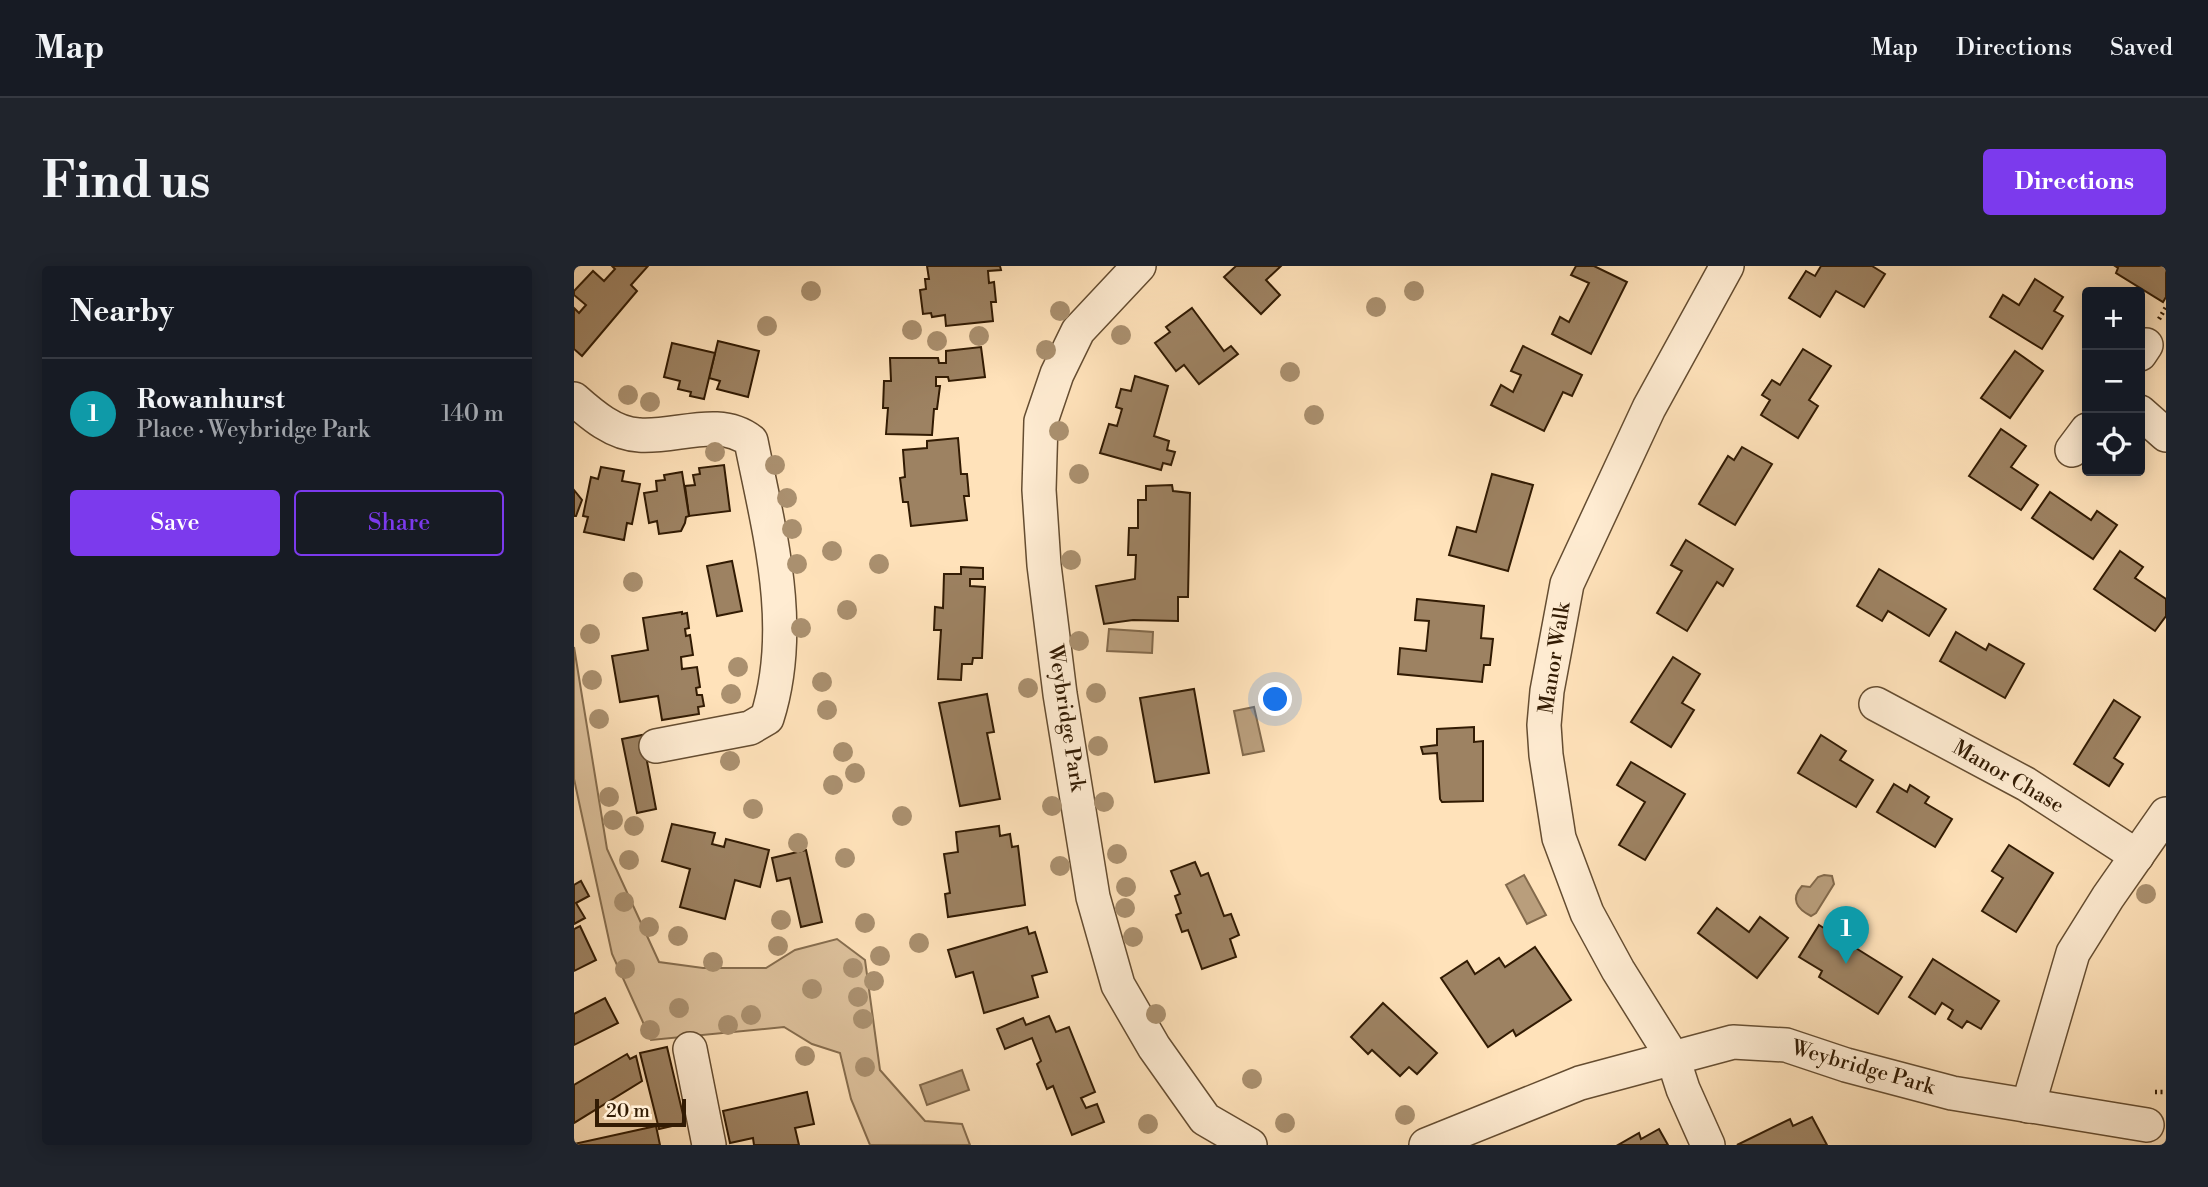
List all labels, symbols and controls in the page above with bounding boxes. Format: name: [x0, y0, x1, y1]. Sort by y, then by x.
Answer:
text: Map: [35, 28, 104, 69]
text: Map: [1871, 33, 1918, 63]
text: Directions: [1956, 33, 2072, 63]
text: Saved: [2110, 33, 2173, 63]
button: Directions: [1983, 149, 2166, 215]
text: Find us: [42, 152, 211, 213]
map controls: [2082, 287, 2145, 476]
button: +: [2082, 287, 2145, 350]
text: Nearby: [70, 293, 174, 331]
button: −: [2082, 350, 2145, 413]
text: Rowanhurst: [137, 384, 285, 416]
text: 1: [87, 400, 99, 428]
text: 140 m: [441, 400, 504, 428]
button: locate: [2082, 413, 2145, 476]
text: Place · Weybridge Park: [137, 416, 370, 444]
button: Save: [70, 490, 280, 556]
button: Share: [294, 490, 504, 556]
street label: Manor Walk: [1533, 599, 1577, 716]
street label: Weybridge Park: [1041, 642, 1091, 794]
your location: [1258, 682, 1292, 716]
street label: Manor Chase: [1948, 735, 2068, 819]
pin: 1: [1823, 906, 1869, 964]
street label: Weybridge Park: [1787, 1035, 1939, 1101]
scale bar: [595, 1096, 686, 1128]
text: 20 m: [606, 1099, 650, 1123]

